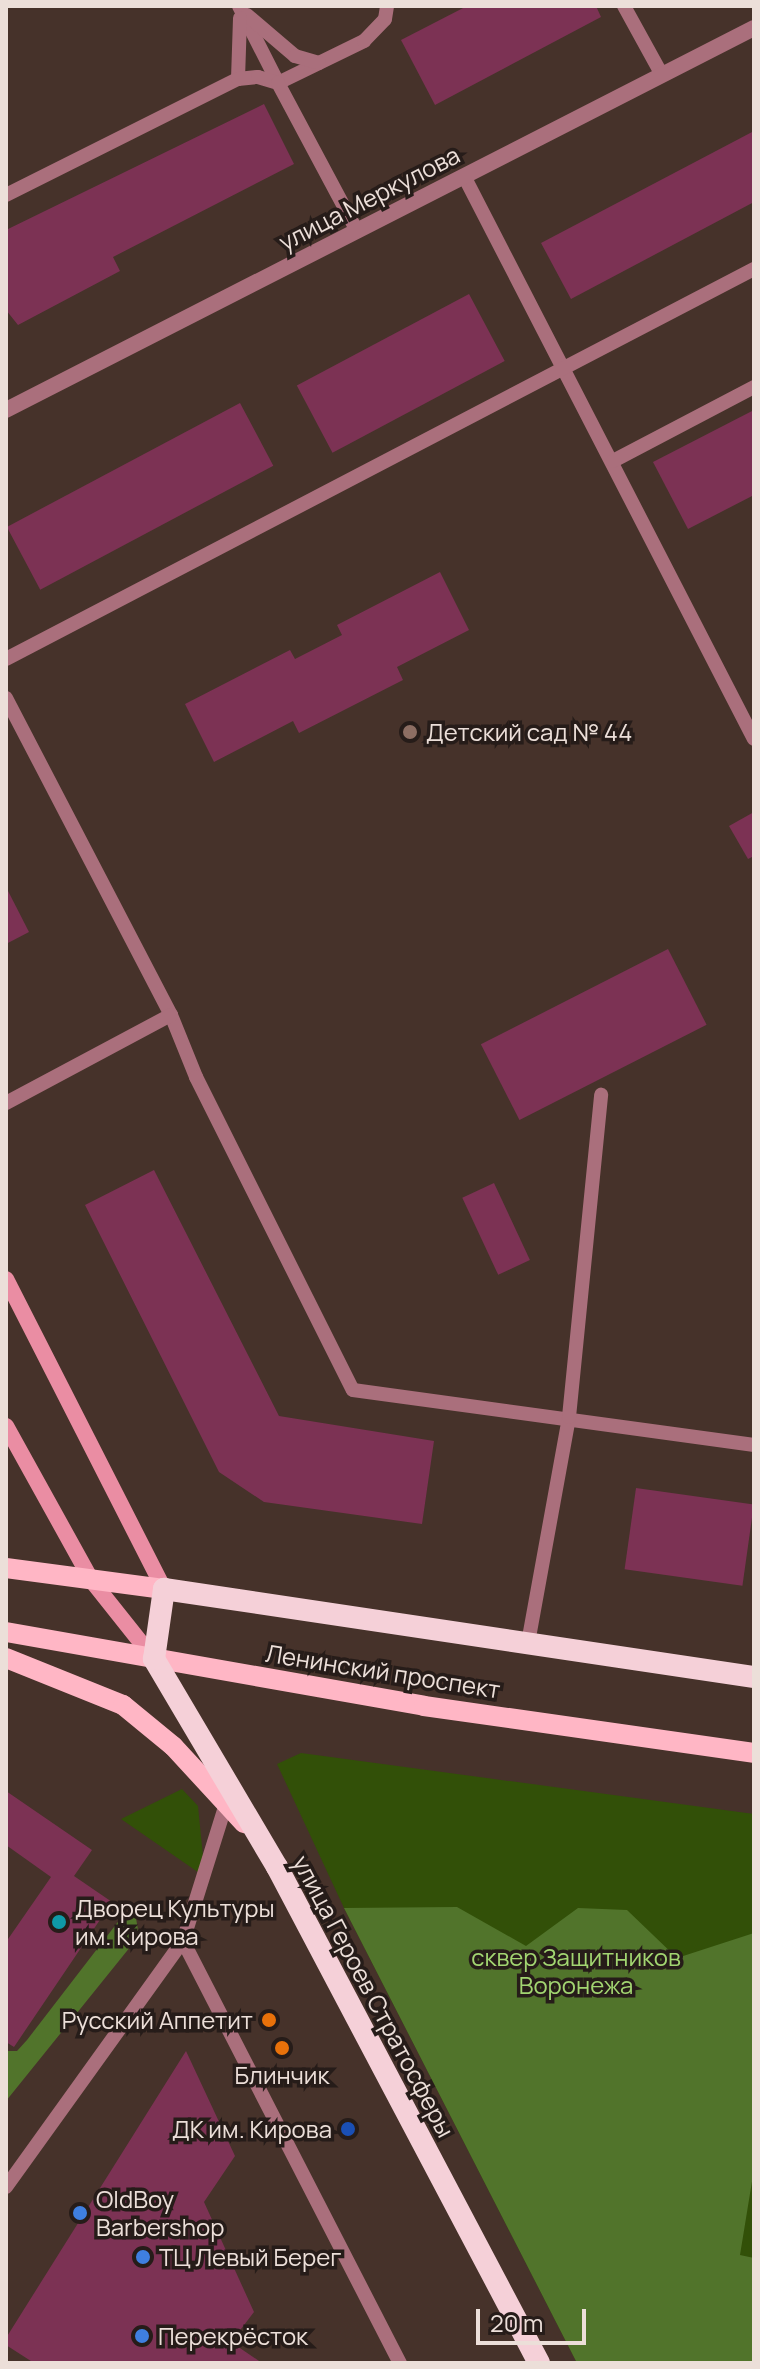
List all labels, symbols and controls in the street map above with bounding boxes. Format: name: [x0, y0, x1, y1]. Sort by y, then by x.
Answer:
street label: улица Меркулова: [274, 140, 464, 256]
place label: Детский сад № 44: [426, 718, 632, 746]
marker: Детский сад № 44: [401, 723, 419, 741]
street label: Ленинский проспект: [264, 1638, 502, 1704]
street label: улица Героев Стратосферы: [287, 1850, 461, 2142]
place label: Дворец Культуры им. Кирова: [75, 1894, 275, 1950]
marker: Дворец Культуры им. Кирова: [50, 1913, 68, 1931]
park label: сквер Защитников Воронежа: [471, 1943, 681, 1999]
place label: Русский Аппетит: [62, 2006, 253, 2034]
marker: Русский Аппетит: [260, 2011, 278, 2029]
marker: Блинчик: [273, 2039, 291, 2057]
place label: Блинчик: [235, 2061, 329, 2089]
place label: ДК им. Кирова: [172, 2115, 332, 2143]
marker: ДК им. Кирова: [339, 2120, 357, 2138]
place label: OldBoy Barbershop: [96, 2185, 224, 2241]
marker: OldBoy Barbershop: [71, 2204, 89, 2222]
place label: ТЦ Левый Берег: [159, 2243, 341, 2271]
marker: ТЦ Левый Берег: [134, 2248, 152, 2266]
scale bar: [480, 2293, 590, 2343]
text: 20 m: [490, 2306, 543, 2339]
place label: Перекрёсток: [158, 2322, 308, 2350]
marker: Перекрёсток: [133, 2327, 151, 2345]

